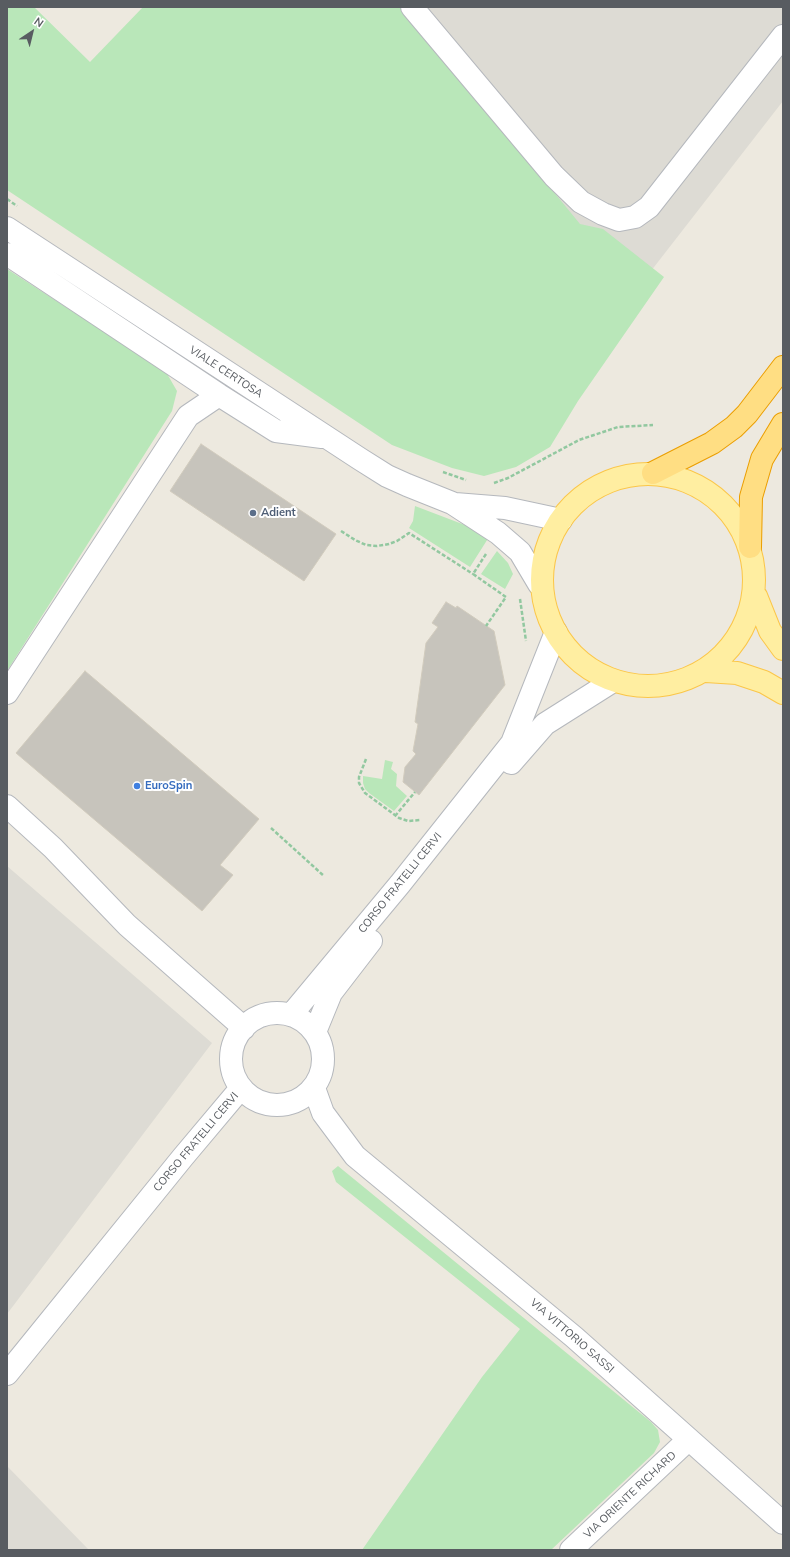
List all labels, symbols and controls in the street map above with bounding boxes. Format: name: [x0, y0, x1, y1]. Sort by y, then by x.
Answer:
north arrow: [12, 12, 52, 52]
text: N: [31, 14, 46, 30]
street label: VIALE CERTOSA: [187, 343, 265, 401]
place label: Adient: [261, 506, 296, 520]
marker: Adient: [248, 508, 258, 518]
place label: EuroSpin: [145, 779, 192, 793]
marker: EuroSpin: [132, 781, 142, 791]
street label: CORSO FRATELLI CERVI: [355, 830, 445, 936]
street label: CORSO FRATELLI CERVI: [151, 1090, 241, 1194]
street label: VIA VITTORIO SASSI: [527, 1296, 617, 1376]
street label: VIA ORIENTE RICHARD: [581, 1449, 679, 1541]

